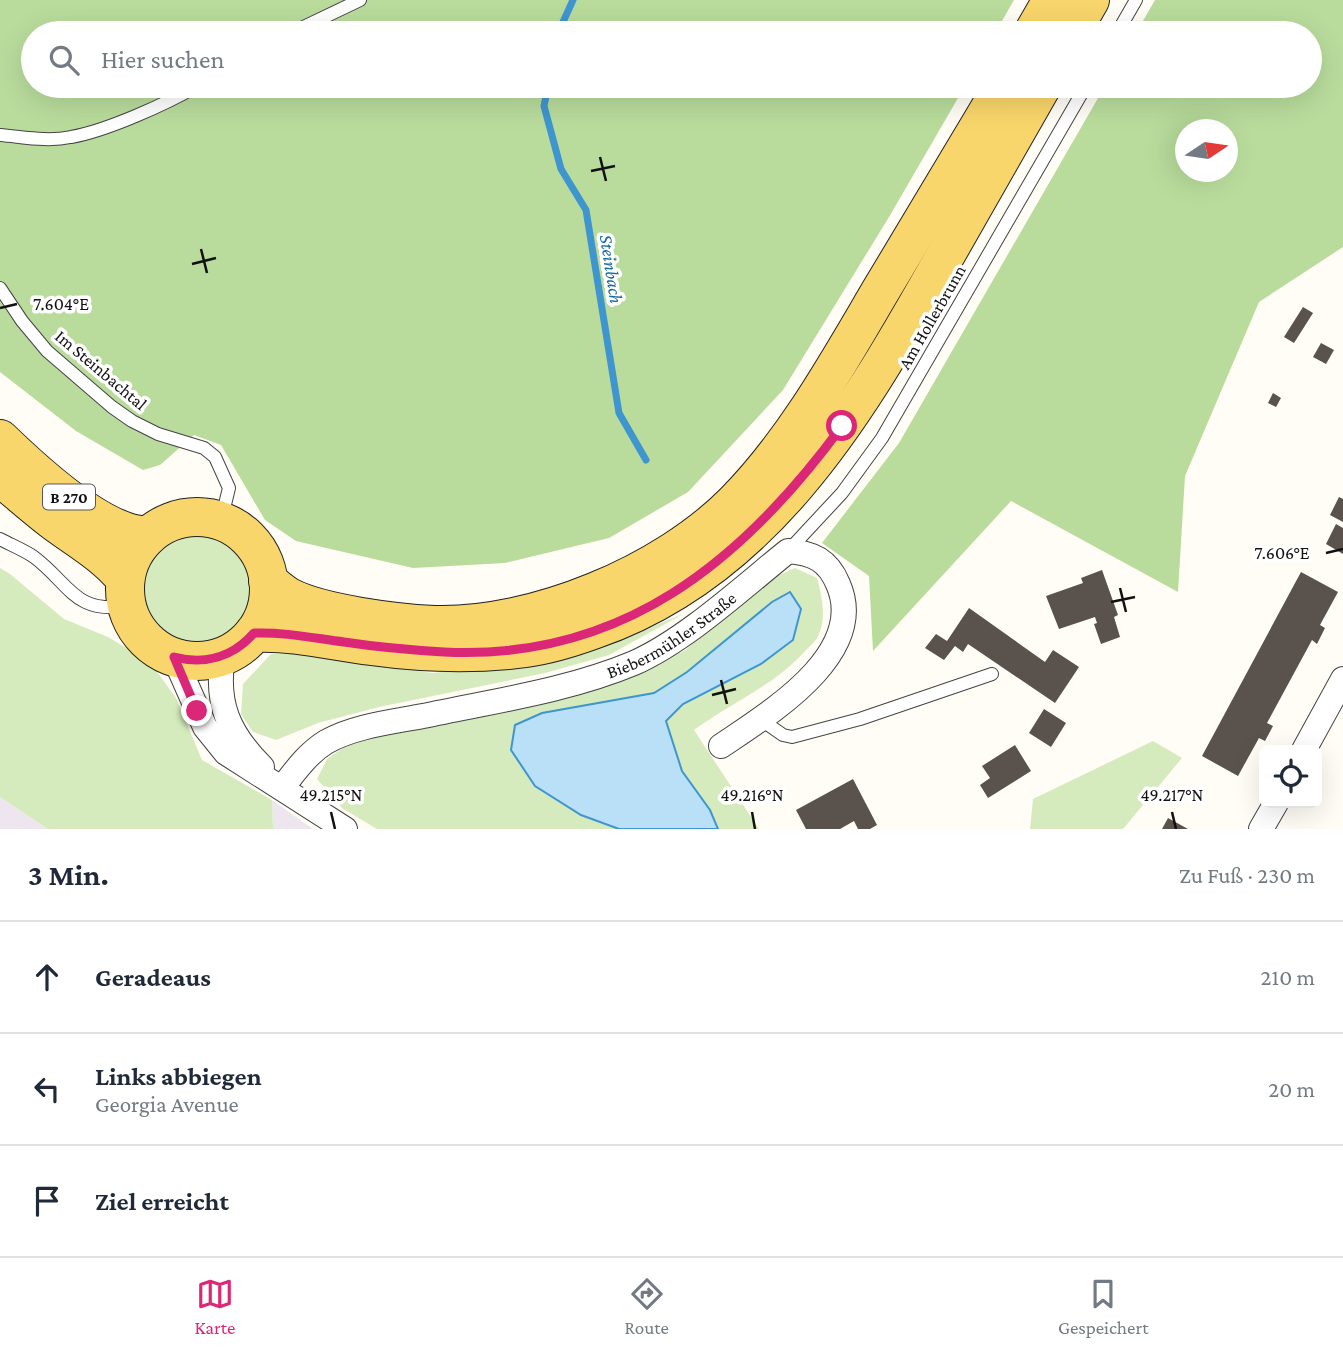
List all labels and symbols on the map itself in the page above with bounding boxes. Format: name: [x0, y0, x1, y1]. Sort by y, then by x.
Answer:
north arrow: [1175, 119, 1238, 182]
water label: Steinbach: [596, 233, 627, 305]
street label: Am Hollerbrunn: [894, 261, 970, 373]
text: 7.604°E: [33, 294, 89, 314]
street label: Im Steinbachtal: [51, 326, 151, 414]
route start: [826, 410, 857, 441]
road number: B 270: [43, 484, 95, 510]
text: 7.606°E: [1254, 543, 1310, 563]
street label: Biebermühler Straße: [604, 588, 740, 682]
route end: [181, 695, 212, 726]
text: 49.215°N: [300, 785, 363, 805]
text: 49.216°N: [720, 785, 784, 805]
text: 49.217°N: [1141, 785, 1204, 805]

